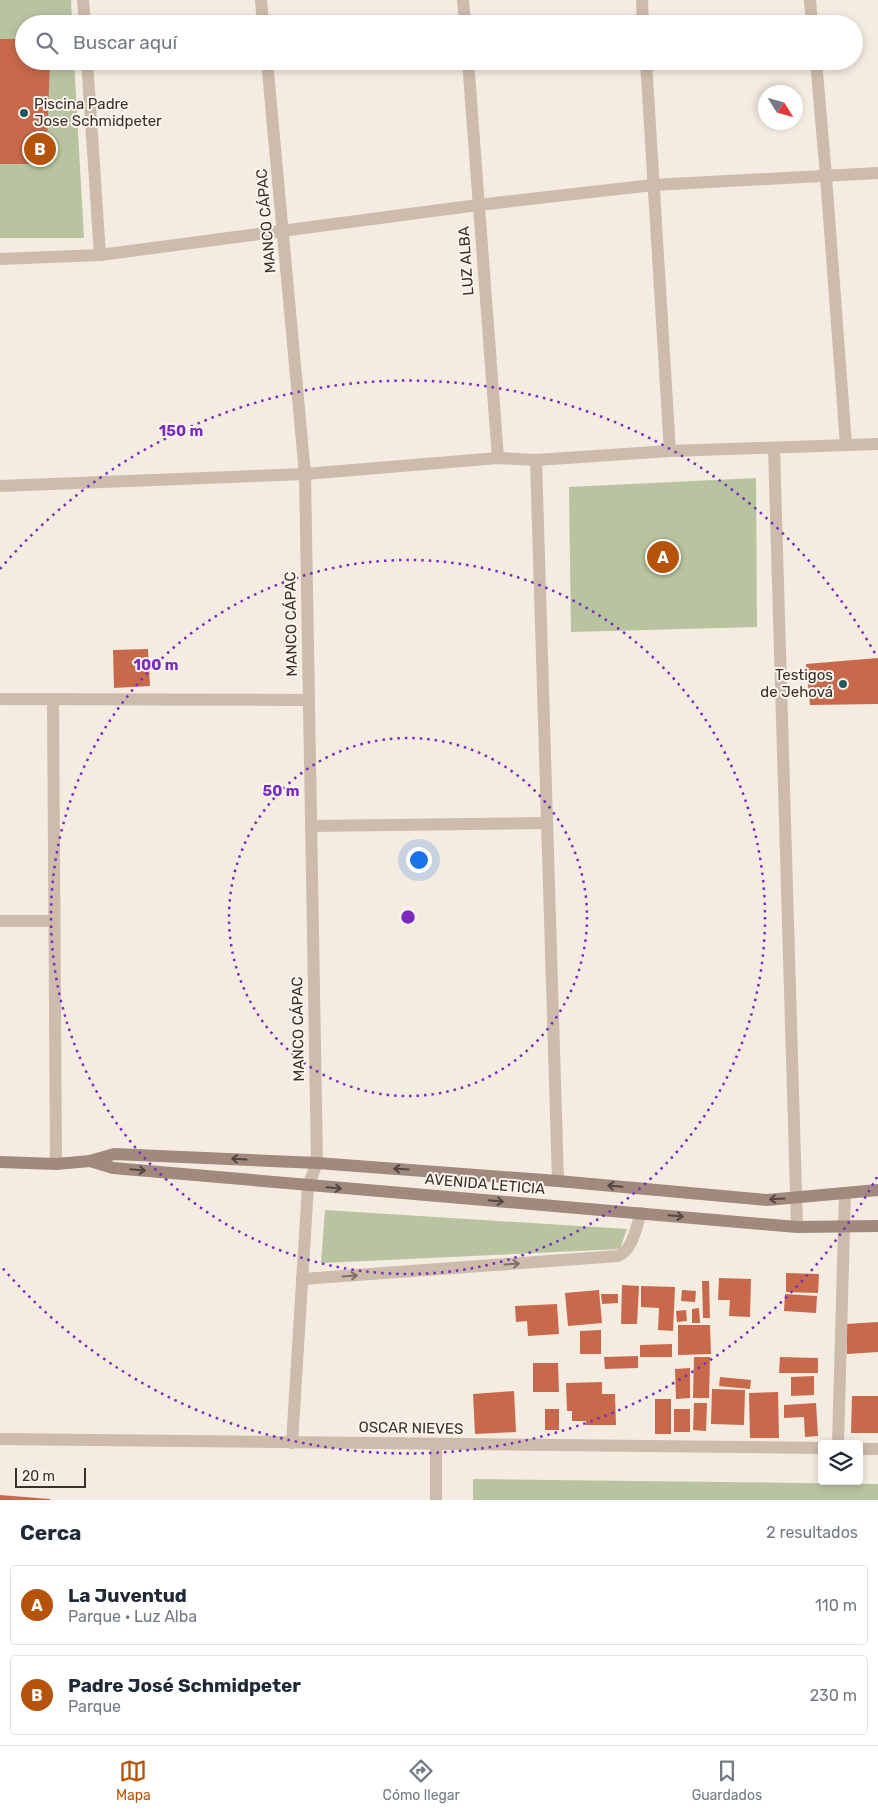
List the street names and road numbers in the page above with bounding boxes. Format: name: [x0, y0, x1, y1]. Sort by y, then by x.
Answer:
street label: MANCO CÁPAC: [252, 168, 280, 274]
street label: LUZ ALBA: [455, 226, 477, 296]
street label: MANCO CÁPAC: [281, 571, 301, 677]
street label: MANCO CÁPAC: [288, 976, 308, 1082]
street label: AVENIDA LETICIA: [424, 1170, 546, 1198]
street label: OSCAR NIEVES: [359, 1418, 463, 1438]

